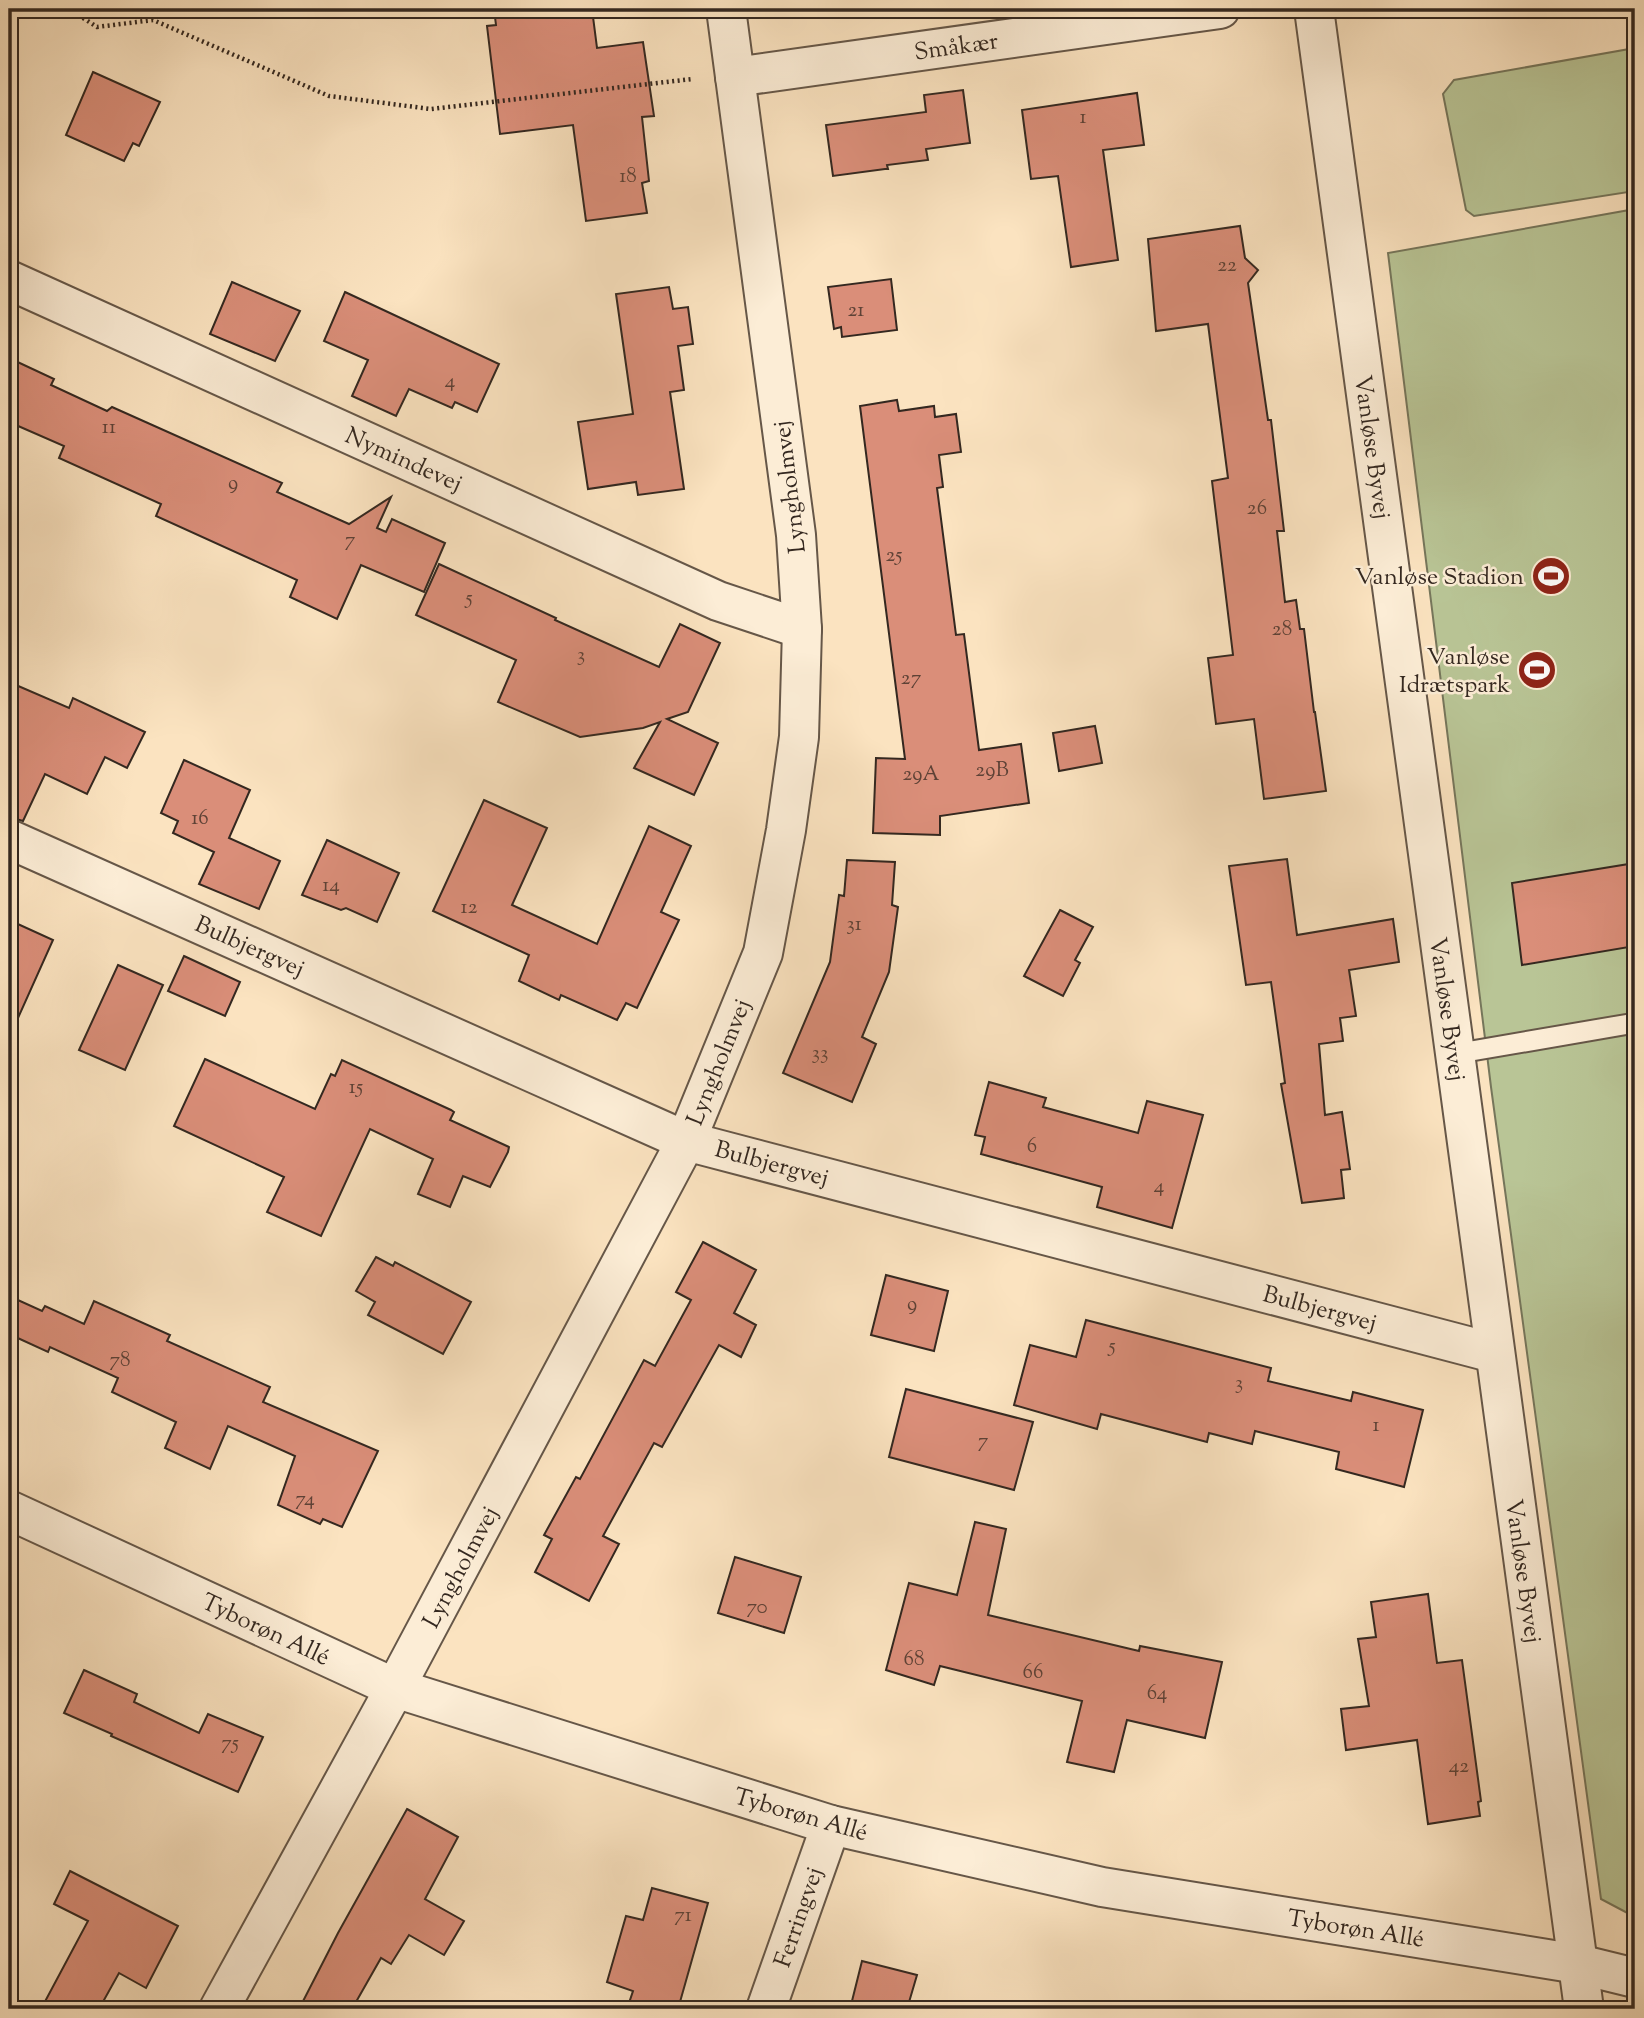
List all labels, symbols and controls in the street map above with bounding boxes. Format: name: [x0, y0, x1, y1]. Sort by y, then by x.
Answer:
street label: Småkær: [912, 25, 1001, 71]
house number: 1: [1079, 103, 1087, 133]
house number: 18: [619, 162, 637, 192]
house number: 22: [1217, 251, 1237, 281]
house number: 21: [848, 296, 864, 326]
house number: 4: [445, 367, 455, 397]
street label: Vanløse Byvej: [1344, 373, 1398, 522]
house number: 11: [102, 413, 116, 443]
street label: Lyngholmvej: [766, 418, 816, 555]
street label: Nymindevej: [339, 420, 467, 502]
house number: 9: [228, 469, 238, 499]
house number: 26: [1247, 494, 1267, 524]
house number: 7: [345, 526, 356, 556]
house number: 25: [885, 541, 903, 571]
sports icon: Vanløse Stadion: [1530, 555, 1572, 597]
place label: Vanløse Stadion: [1355, 561, 1524, 595]
house number: 5: [464, 584, 473, 614]
house number: 28: [1272, 615, 1292, 645]
house number: 3: [577, 641, 585, 671]
place label: Vanløse Idrætspark: [1399, 641, 1510, 703]
sports icon: Vanløse Idrætspark: [1516, 649, 1558, 691]
house number: 27: [901, 664, 922, 694]
house number: 29B: [975, 756, 1009, 786]
house number: 29A: [902, 760, 940, 790]
house number: 16: [191, 804, 209, 834]
house number: 14: [322, 871, 340, 901]
house number: 12: [461, 893, 478, 923]
street label: Bulbjergvej: [189, 909, 309, 987]
house number: 31: [846, 910, 862, 940]
street label: Vanløse Byvej: [1419, 935, 1473, 1084]
street label: Lyngholmvej: [679, 994, 761, 1131]
house number: 33: [812, 1039, 828, 1069]
house number: 15: [349, 1073, 363, 1103]
house number: 6: [1027, 1132, 1037, 1162]
street label: Bulbjergvej: [711, 1133, 832, 1196]
house number: 4: [1154, 1172, 1164, 1202]
street label: Bulbjergvej: [1259, 1278, 1380, 1341]
house number: 9: [907, 1290, 917, 1320]
house number: 5: [1107, 1332, 1116, 1362]
house number: 78: [109, 1346, 131, 1376]
house number: 3: [1235, 1369, 1243, 1399]
house number: 1: [1372, 1411, 1380, 1441]
house number: 7: [978, 1427, 989, 1457]
house number: 74: [295, 1485, 315, 1515]
street label: Vanløse Byvej: [1495, 1497, 1549, 1646]
street label: Lyngholmvej: [415, 1501, 508, 1635]
street label: Tyborøn Allé: [195, 1586, 335, 1675]
house number: 70: [746, 1593, 768, 1623]
house number: 68: [904, 1645, 924, 1675]
house number: 66: [1023, 1658, 1043, 1688]
house number: 64: [1147, 1679, 1167, 1709]
house number: 75: [221, 1729, 239, 1759]
house number: 42: [1449, 1752, 1469, 1782]
street label: Tyborøn Allé: [729, 1781, 871, 1851]
street label: Ferringvej: [767, 1863, 833, 1972]
house number: 71: [674, 1901, 692, 1931]
street label: Tyborøn Allé: [1285, 1902, 1426, 1958]

